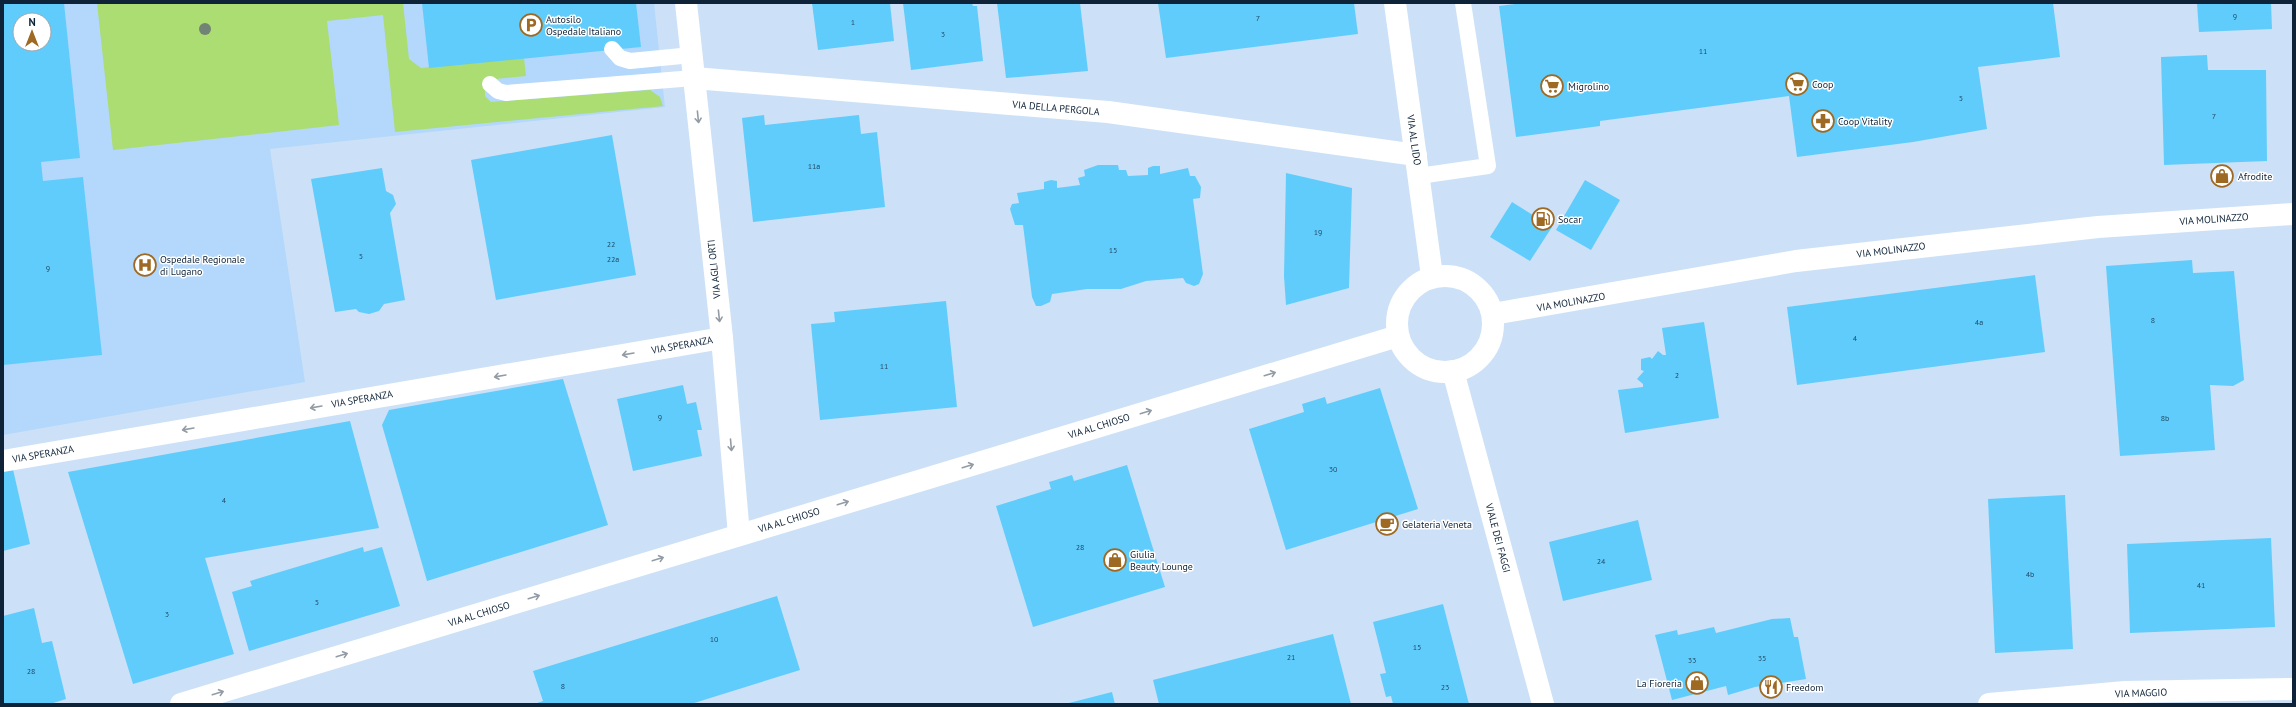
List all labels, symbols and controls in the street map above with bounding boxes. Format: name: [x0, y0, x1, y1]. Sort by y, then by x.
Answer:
house number: 9: [2233, 11, 2237, 21]
north arrow: [12, 12, 52, 52]
parking icon: Autosilo Ospedale Italiano: [518, 12, 544, 38]
place label: Autosilo Ospedale Italiano: [546, 13, 621, 38]
house number: 7: [1256, 13, 1260, 23]
text: N: [28, 15, 36, 29]
house number: 1: [851, 17, 855, 27]
house number: 3: [941, 29, 945, 39]
house number: 11: [1699, 46, 1707, 56]
supermarket icon: Coop: [1784, 71, 1810, 97]
supermarket icon: Migrolino: [1539, 73, 1565, 99]
place label: Coop: [1812, 78, 1834, 91]
place label: Migrolino: [1568, 80, 1609, 93]
house number: 5: [1959, 93, 1963, 103]
street label: VIA DELLA PERGOLA: [1011, 98, 1100, 118]
pharmacy icon: Coop Vitality: [1810, 108, 1836, 134]
one-way arrow: [695, 110, 702, 123]
house number: 7: [2212, 111, 2216, 121]
street label: VIA AL LIDO: [1404, 113, 1424, 166]
place label: Coop Vitality: [1838, 115, 1893, 128]
house number: 11a: [808, 161, 820, 171]
shop icon: Afrodite: [2209, 163, 2235, 189]
place label: Afrodite: [2238, 170, 2272, 183]
fuel station icon: Socar: [1530, 206, 1556, 232]
street label: VIA MOLINAZZO: [2178, 210, 2249, 228]
place label: Socar: [1558, 213, 1582, 226]
house number: 19: [1314, 227, 1322, 237]
house number: 22: [607, 239, 615, 249]
street label: VIA AGLI ORTI: [704, 239, 724, 300]
street label: VIA MOLINAZZO: [1855, 239, 1926, 261]
house number: 15: [1109, 245, 1117, 255]
house number: 5: [359, 251, 363, 261]
hospital icon: Ospedale Regionale di Lugano: [132, 252, 158, 278]
place label: Ospedale Regionale di Lugano: [160, 253, 245, 278]
house number: 22a: [607, 254, 619, 264]
house number: 9: [46, 263, 50, 273]
street label: VIA MOLINAZZO: [1535, 290, 1606, 315]
one-way arrow: [716, 309, 723, 322]
house number: 8: [2151, 315, 2155, 325]
house number: 4a: [1975, 317, 1983, 327]
street label: VIA SPERANZA: [649, 333, 714, 357]
house number: 4: [1853, 333, 1858, 343]
one-way arrow: [622, 351, 635, 359]
house number: 11: [880, 361, 888, 371]
one-way arrow: [1264, 370, 1277, 377]
house number: 2: [1675, 370, 1679, 380]
one-way arrow: [494, 372, 507, 380]
street label: VIA SPERANZA: [329, 387, 394, 411]
one-way arrow: [310, 403, 323, 411]
one-way arrow: [1139, 408, 1152, 415]
street label: VIA AL CHIOSO: [1066, 410, 1132, 442]
house number: 9: [658, 412, 662, 422]
house number: 8b: [2161, 413, 2169, 423]
one-way arrow: [182, 425, 195, 433]
one-way arrow: [727, 438, 735, 451]
street label: VIA SPERANZA: [10, 442, 75, 466]
one-way arrow: [961, 462, 974, 469]
house number: 30: [1329, 464, 1338, 474]
house number: 4: [222, 495, 227, 505]
one-way arrow: [837, 499, 850, 506]
street label: VIALE DEI FAGGI: [1482, 501, 1513, 574]
street label: VIA AL CHIOSO: [756, 504, 822, 536]
cafe icon: Gelateria Veneta: [1374, 511, 1400, 537]
place label: Gelateria Veneta: [1402, 518, 1472, 531]
house number: 28: [1076, 542, 1084, 552]
shop icon: Giulia Beauty Lounge: [1102, 547, 1128, 573]
place label: Giulia Beauty Lounge: [1130, 548, 1193, 573]
one-way arrow: [651, 555, 664, 562]
house number: 24: [1597, 556, 1606, 566]
house number: 4b: [2026, 569, 2034, 579]
house number: 41: [2197, 580, 2205, 590]
one-way arrow: [527, 593, 540, 600]
house number: 5: [315, 597, 319, 607]
street label: VIA AL CHIOSO: [446, 598, 512, 630]
house number: 3: [165, 609, 169, 619]
house number: 10: [710, 634, 719, 644]
house number: 15: [1413, 642, 1421, 652]
one-way arrow: [336, 651, 349, 658]
house number: 21: [1287, 652, 1295, 662]
house number: 35: [1758, 653, 1766, 663]
house number: 33: [1688, 655, 1696, 665]
house number: 28: [27, 666, 35, 676]
shop icon: La Fioreria: [1684, 670, 1710, 696]
restaurant icon: Freedom: [1758, 674, 1784, 700]
place label: La Fioreria: [1637, 677, 1682, 690]
house number: 8: [561, 681, 565, 691]
place label: Freedom: [1786, 681, 1823, 694]
house number: 23: [1441, 682, 1449, 692]
street label: VIA MAGGIO: [2114, 686, 2167, 700]
one-way arrow: [211, 689, 224, 696]

